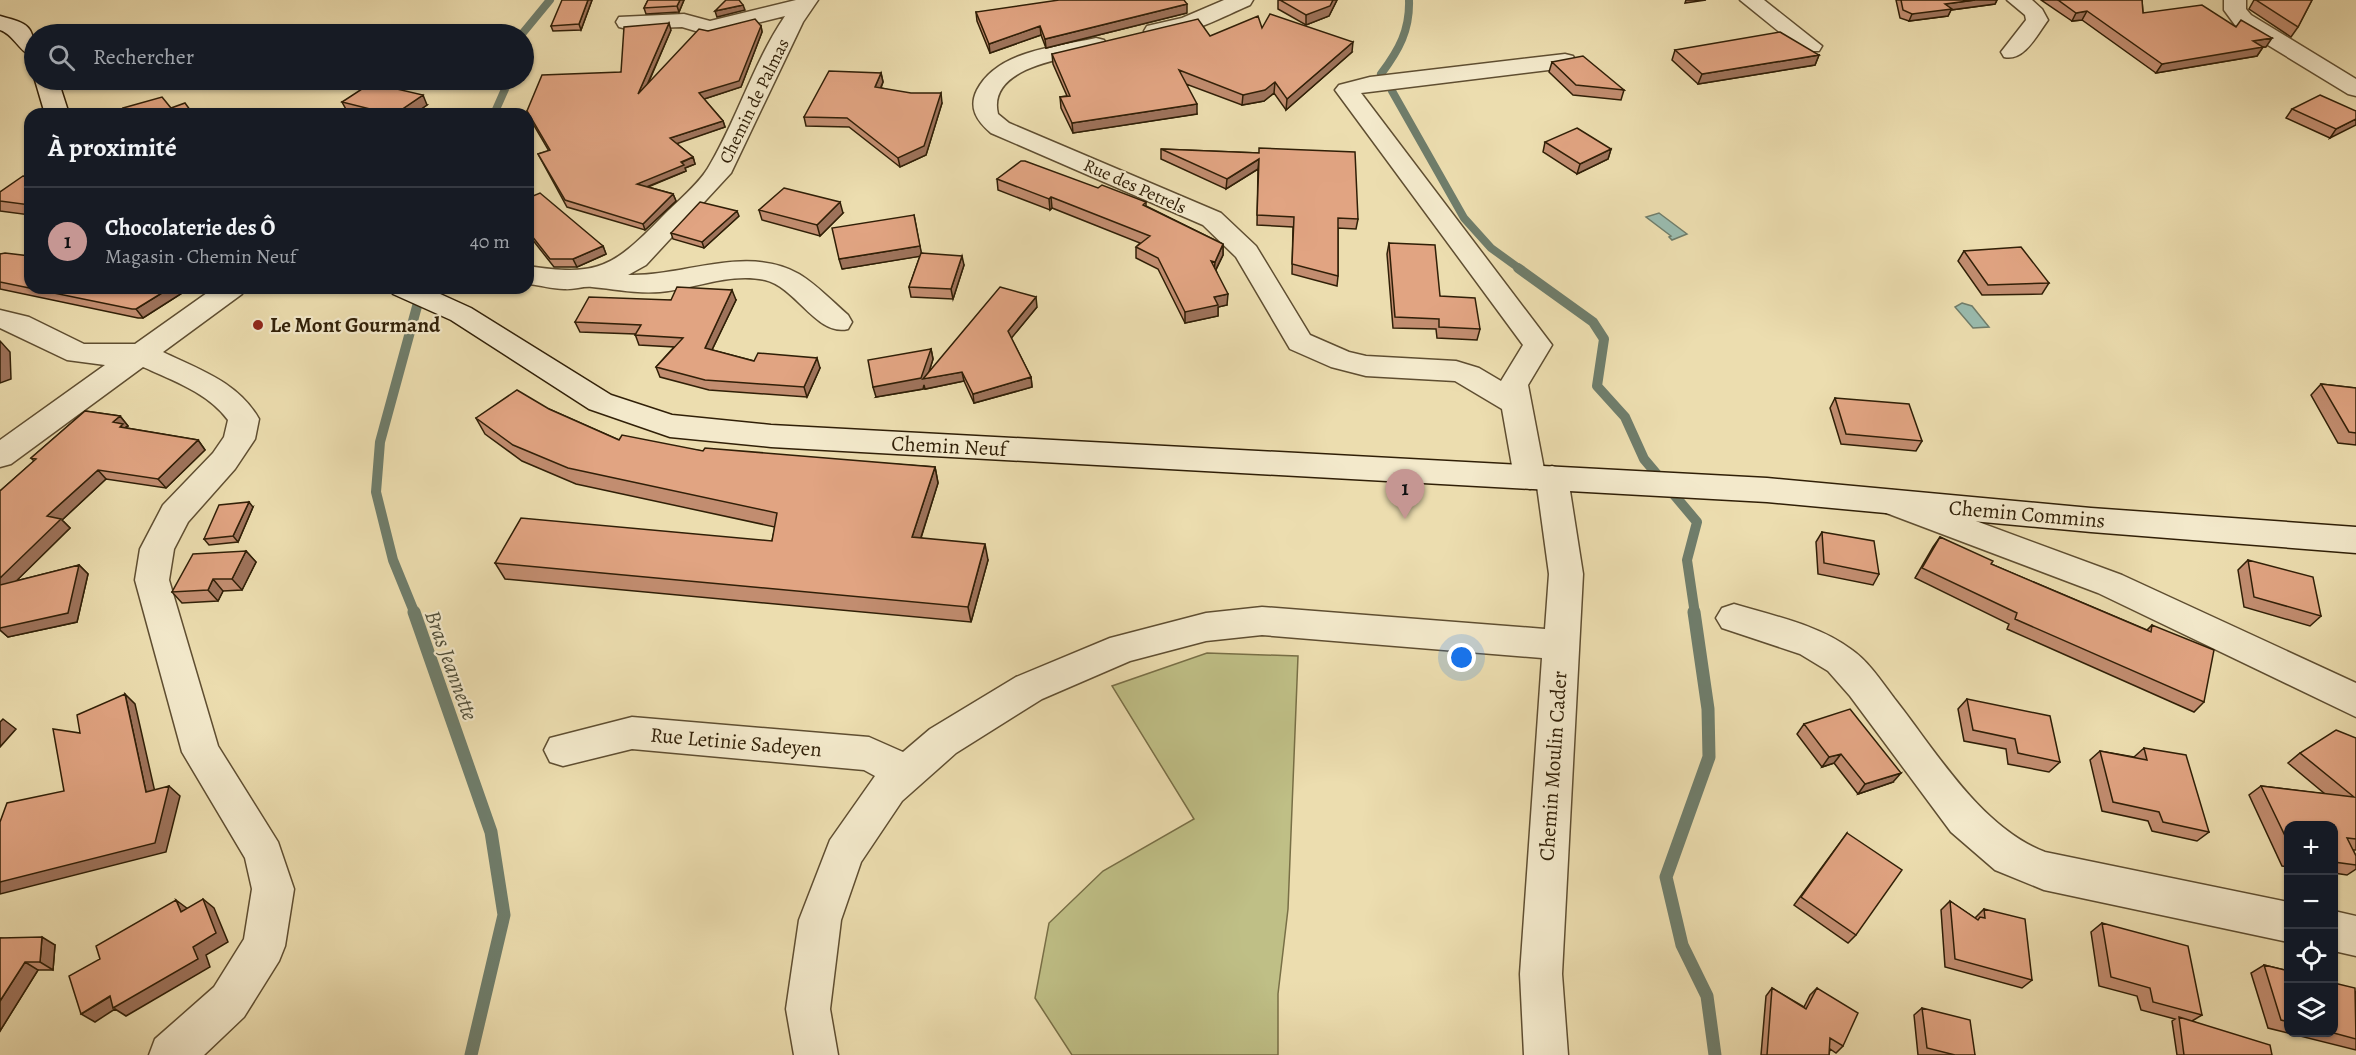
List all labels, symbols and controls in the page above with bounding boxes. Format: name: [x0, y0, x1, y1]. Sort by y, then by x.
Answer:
search box: [24, 24, 534, 90]
street label: Chemin de Palmas: [713, 34, 795, 168]
icon: search: [45, 41, 78, 74]
text: Rechercher: [93, 42, 194, 72]
text: À proximité: [48, 130, 177, 165]
street label: Rue des Petrels: [1080, 153, 1190, 219]
text: Chocolaterie des Ô: [105, 213, 275, 243]
text: 1: [64, 228, 71, 255]
text: 40 m: [470, 228, 510, 255]
text: Magasin · Chemin Neuf: [105, 243, 296, 270]
place label: Le Mont Gourmand: [270, 311, 441, 339]
marker: Le Mont Gourmand: [251, 318, 265, 332]
street label: Chemin Neuf: [891, 429, 1010, 463]
pin: 1: [1386, 470, 1424, 519]
street label: Chemin Commins: [1948, 493, 2106, 535]
water label: Bras Jeannette: [417, 606, 485, 725]
your location: [1447, 643, 1476, 672]
street label: Chemin Moulin Cader: [1532, 670, 1574, 862]
street label: Rue Letinie Sadeyen: [649, 721, 823, 763]
map controls: [2284, 821, 2338, 1037]
button: +: [2284, 821, 2338, 875]
button: −: [2284, 875, 2338, 929]
button: locate: [2284, 929, 2338, 983]
button: layers: [2284, 983, 2338, 1037]

